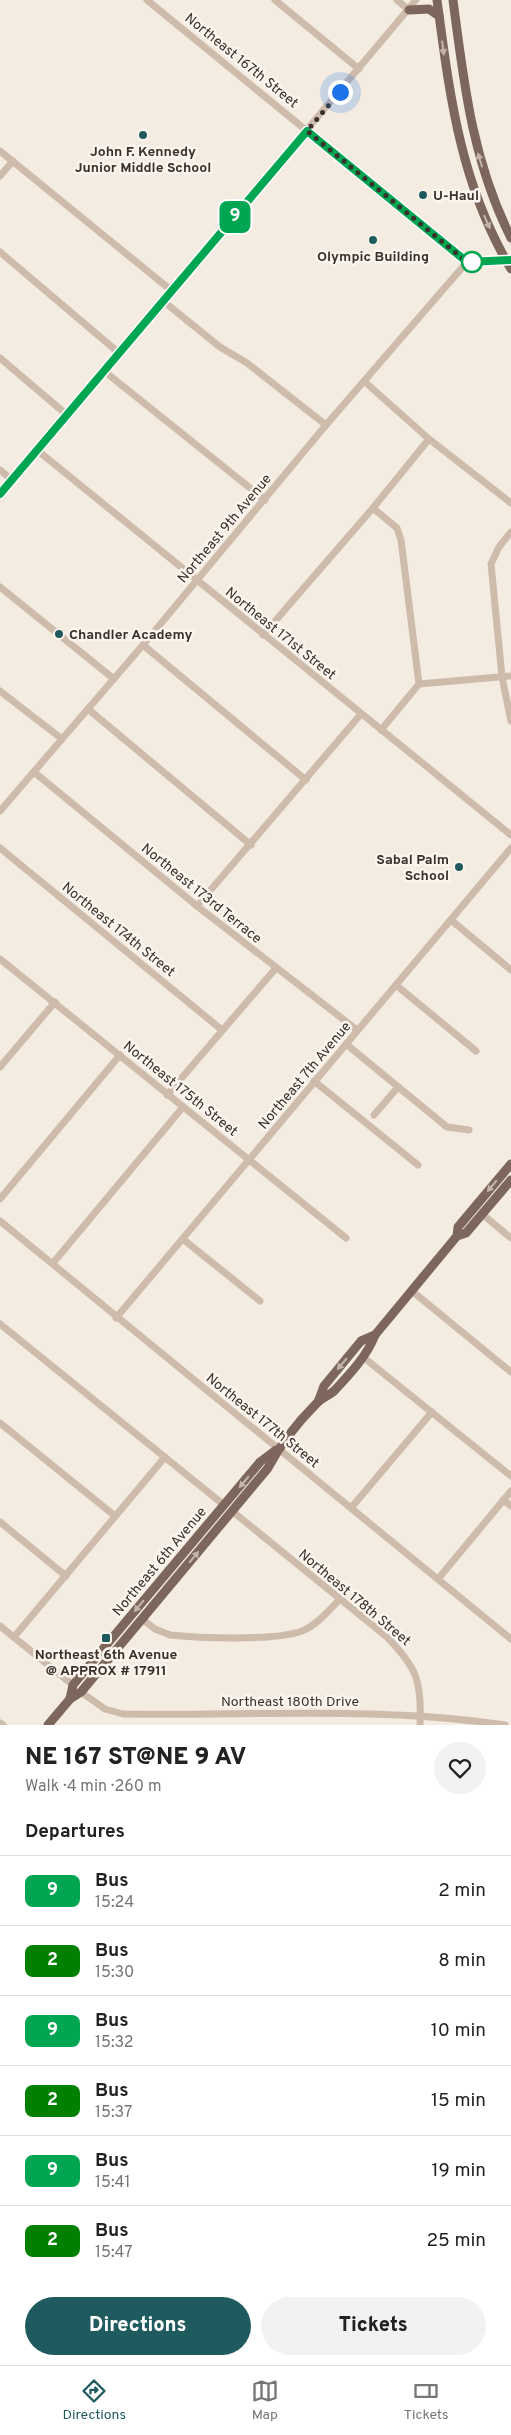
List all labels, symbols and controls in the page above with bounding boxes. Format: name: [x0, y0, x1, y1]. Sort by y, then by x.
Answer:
street label: Northeast 167th Street: [181, 10, 301, 112]
one-way arrow: [440, 41, 448, 57]
your location: [328, 80, 353, 105]
marker: John F. Kennedy Junior Middle School: [137, 129, 149, 141]
place label: John F. Kennedy Junior Middle School: [75, 144, 211, 177]
one-way arrow: [476, 152, 484, 167]
place label: U-Haul: [433, 188, 479, 205]
marker: U-Haul: [417, 189, 429, 201]
line badge: 9: [219, 201, 251, 233]
text: 9: [229, 205, 241, 228]
one-way arrow: [483, 215, 491, 229]
marker: Olympic Building: [367, 234, 379, 246]
place label: Olympic Building: [317, 249, 429, 266]
unlabelled marker: [461, 251, 483, 273]
street label: Northeast 9th Avenue: [175, 471, 276, 587]
street label: Northeast 171st Street: [221, 584, 339, 684]
place label: Chandler Academy: [69, 627, 193, 644]
marker: Chandler Academy: [53, 628, 65, 640]
street label: Northeast 173rd Terrace: [137, 840, 265, 948]
place label: Sabal Palm School: [376, 852, 449, 885]
marker: Sabal Palm School: [453, 861, 465, 873]
street label: Northeast 174th Street: [58, 879, 178, 981]
street label: Northeast 7th Avenue: [255, 1019, 355, 1133]
street label: Northeast 175th Street: [119, 1038, 241, 1141]
one-way arrow: [487, 1179, 498, 1192]
one-way arrow: [336, 1357, 347, 1370]
street label: Northeast 177th Street: [202, 1370, 322, 1472]
one-way arrow: [238, 1475, 249, 1488]
street label: Northeast 6th Avenue: [110, 1504, 211, 1620]
street label: Northeast 178th Street: [294, 1546, 414, 1650]
one-way arrow: [188, 1551, 199, 1564]
one-way arrow: [134, 1600, 145, 1613]
marker: Northeast 6th Avenue @ APPROX # 17911: [100, 1632, 112, 1644]
place label: Northeast 6th Avenue @ APPROX # 17911: [35, 1647, 177, 1680]
street label: Northeast 180th Drive: [221, 1694, 359, 1711]
button: heart: [434, 1742, 486, 1794]
text: NE 167 ST@NE 9 AV: [25, 1743, 246, 1773]
text: Walk · 4 min · 260 m: [25, 1777, 161, 1797]
text: Departures: [25, 1820, 125, 1844]
text: Bus: [95, 1869, 129, 1893]
text: 9: [47, 1879, 58, 1902]
text: 2 min: [438, 1879, 486, 1903]
text: 15:24: [95, 1893, 134, 1913]
text: Bus: [95, 1939, 129, 1963]
text: 2: [47, 1949, 58, 1972]
text: 8 min: [438, 1949, 486, 1973]
text: 15:30: [95, 1963, 134, 1983]
text: Bus: [95, 2009, 129, 2033]
text: 9: [47, 2019, 58, 2042]
text: 10 min: [431, 2019, 486, 2043]
text: 15:32: [95, 2033, 134, 2053]
text: Bus: [95, 2079, 129, 2103]
text: 2: [47, 2089, 58, 2112]
text: 15 min: [431, 2089, 486, 2113]
text: 15:37: [95, 2103, 132, 2123]
text: Bus: [95, 2149, 129, 2173]
text: 9: [47, 2159, 58, 2182]
text: 19 min: [431, 2159, 486, 2183]
text: 15:41: [95, 2173, 130, 2193]
text: Bus: [95, 2219, 129, 2243]
text: 2: [47, 2229, 58, 2252]
text: 25 min: [426, 2229, 486, 2253]
text: 15:47: [95, 2243, 133, 2263]
button: Directions: [25, 2297, 251, 2355]
button: Tickets: [261, 2297, 486, 2355]
tab: Directions: [62, 2377, 126, 2424]
tab: Map: [251, 2377, 279, 2424]
tab: Tickets: [404, 2377, 449, 2424]

